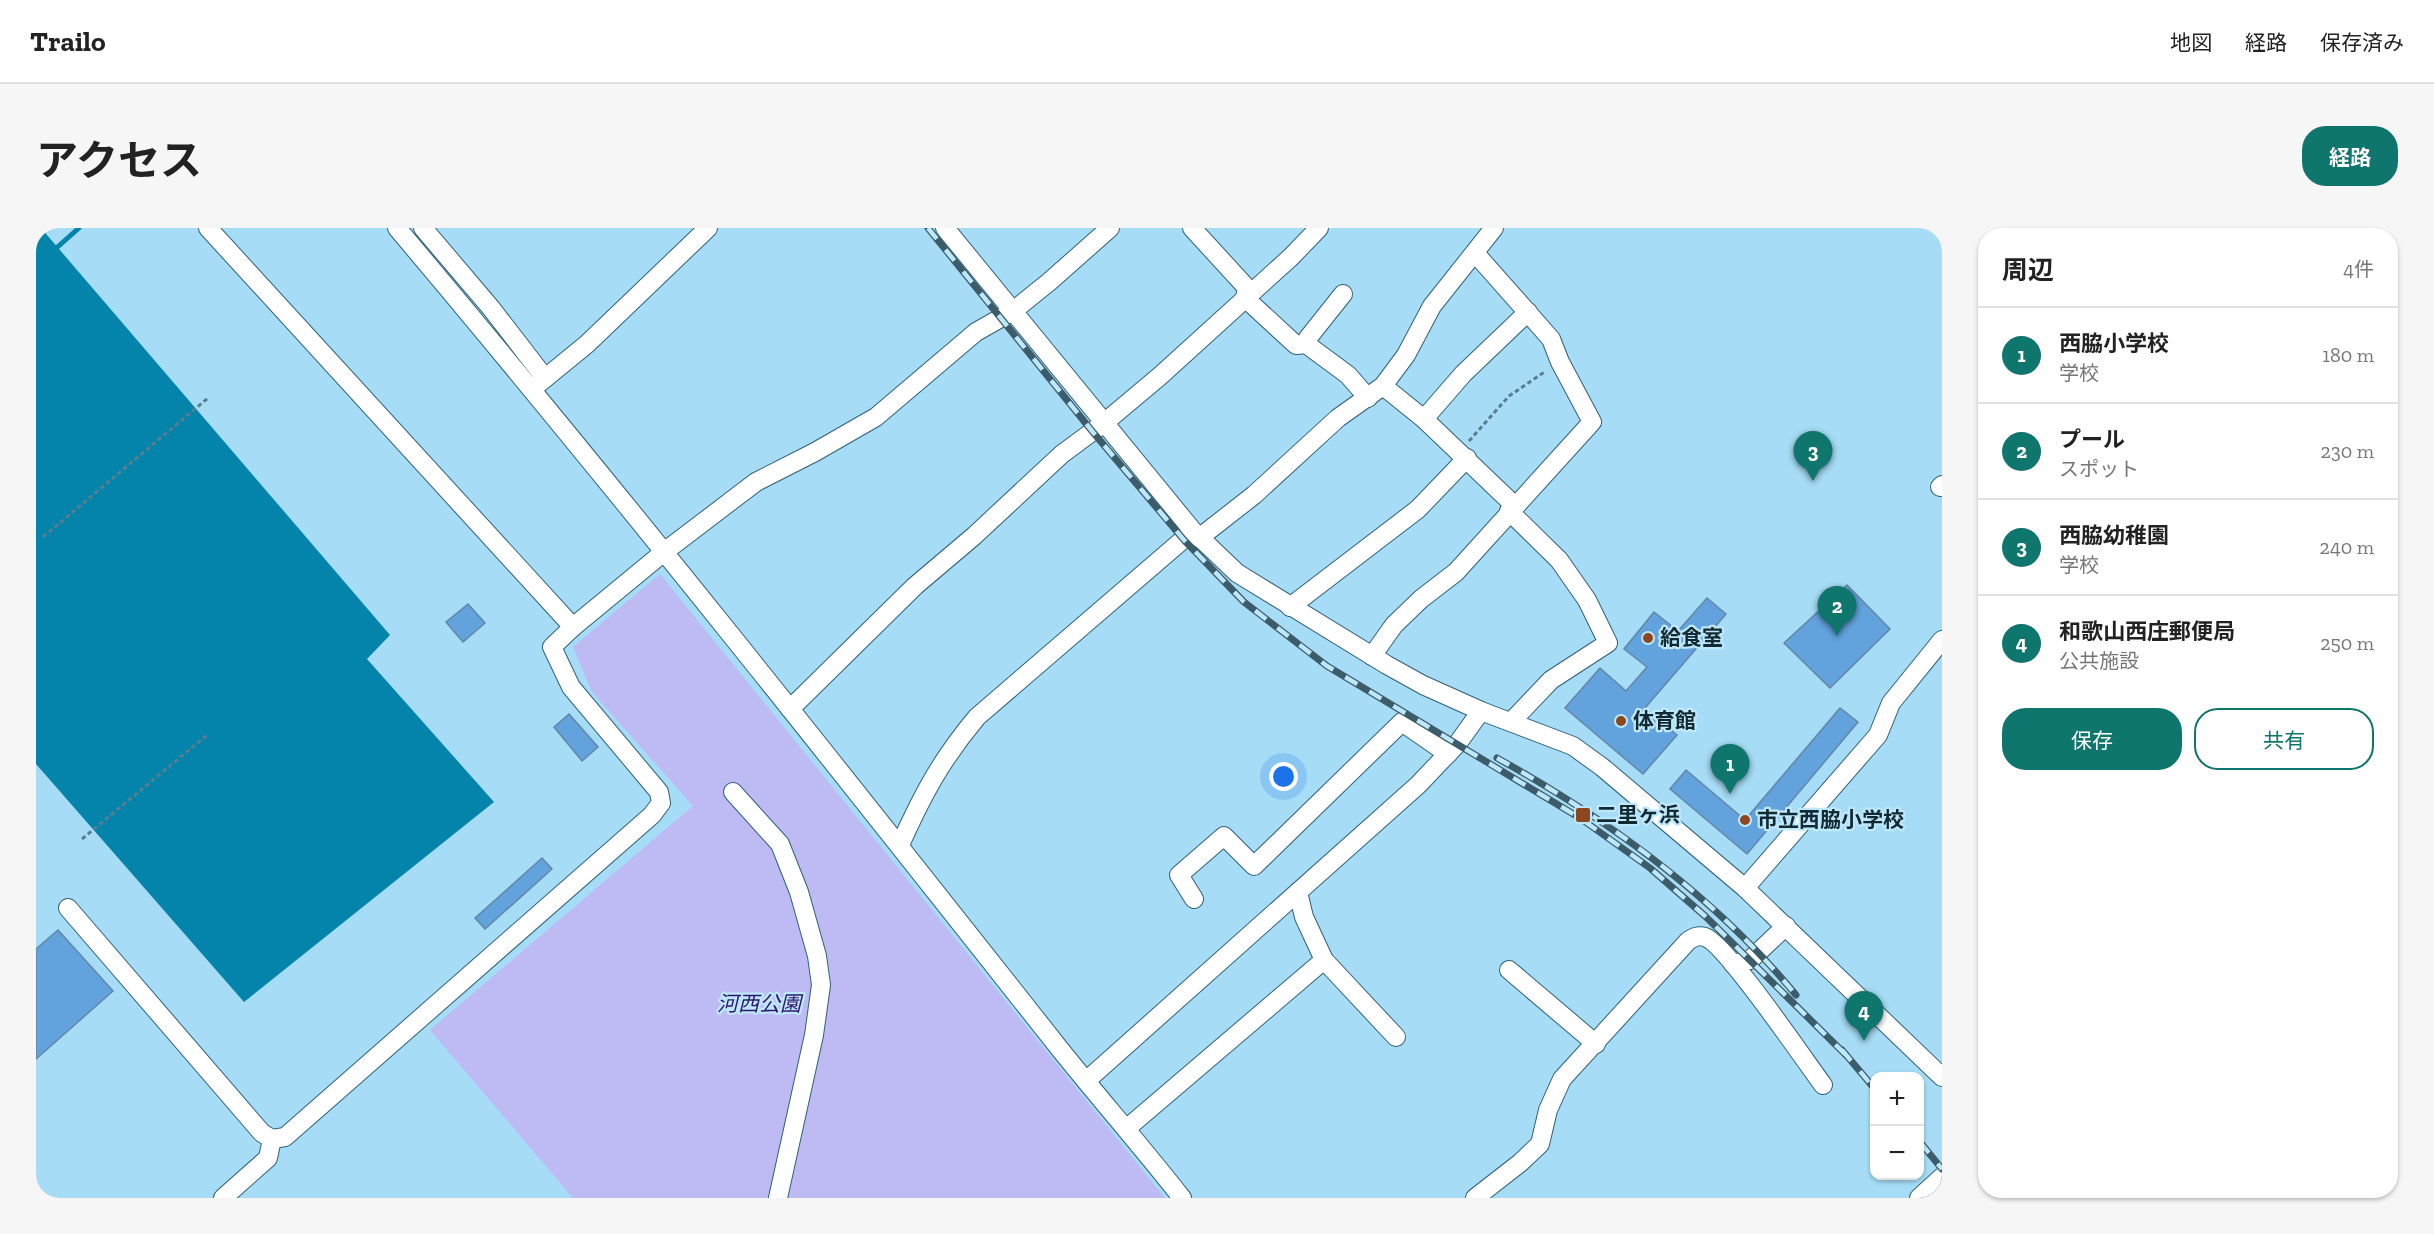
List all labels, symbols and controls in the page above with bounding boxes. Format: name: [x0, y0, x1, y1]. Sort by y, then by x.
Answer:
text: Trailo: [30, 25, 106, 58]
text: 地図: [2170, 30, 2212, 55]
text: 経路: [2245, 30, 2287, 55]
text: 保存済み: [2320, 30, 2404, 55]
button: 経路: [2302, 126, 2398, 186]
text: アクセス: [36, 135, 202, 186]
text: 周辺: [2002, 254, 2054, 286]
text: 4件: [2343, 257, 2374, 281]
text: 西脇小学校: [2059, 330, 2169, 357]
text: 1: [2017, 343, 2026, 367]
text: 180 m: [2322, 343, 2374, 367]
text: 学校: [2059, 361, 2099, 385]
text: プール: [2059, 426, 2125, 453]
pin: 3: [1794, 432, 1832, 481]
text: 2: [2016, 439, 2027, 463]
text: 230 m: [2321, 439, 2374, 463]
text: スポット: [2059, 457, 2139, 481]
text: 西脇幼稚園: [2059, 522, 2169, 549]
text: 3: [2016, 535, 2027, 559]
text: 240 m: [2320, 535, 2374, 559]
text: 学校: [2059, 553, 2099, 577]
pin: 2: [1818, 586, 1856, 636]
text: 和歌山西庄郵便局: [2059, 618, 2235, 645]
place label: 給食室: [1660, 625, 1723, 650]
marker: 給食室: [1641, 631, 1655, 645]
text: 4: [2016, 631, 2027, 655]
text: 250 m: [2320, 631, 2374, 655]
text: 公共施設: [2059, 649, 2139, 673]
place label: 体育館: [1633, 708, 1696, 733]
button: 保存: [2002, 708, 2182, 770]
button: 共有: [2194, 708, 2374, 770]
marker: 体育館: [1614, 714, 1628, 728]
pin: 1: [1710, 744, 1750, 794]
your location: [1269, 762, 1298, 791]
place label: 二里ヶ浜: [1596, 802, 1680, 827]
marker: 二里ヶ浜: [1574, 806, 1592, 824]
place label: 市立西脇小学校: [1757, 807, 1904, 832]
marker: 市立西脇小学校: [1738, 813, 1752, 827]
park label: 河西公園: [717, 991, 804, 1016]
pin: 4: [1844, 992, 1884, 1041]
map controls: [1870, 1072, 1924, 1180]
button: +: [1870, 1072, 1924, 1126]
button: −: [1870, 1126, 1924, 1180]

